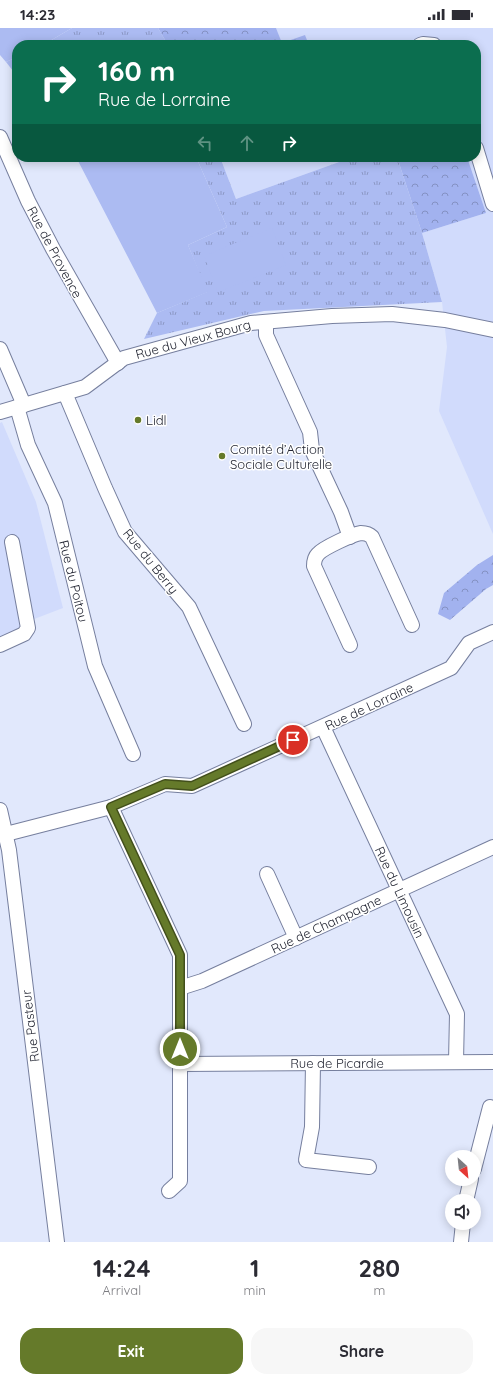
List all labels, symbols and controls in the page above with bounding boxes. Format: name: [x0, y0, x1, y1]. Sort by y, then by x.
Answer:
text: 14:23: [20, 5, 55, 24]
text: 160 m: [98, 53, 175, 88]
icon: right: [32, 56, 84, 108]
text: Rue de Lorraine: [98, 88, 231, 111]
icon: left: [194, 132, 216, 154]
icon: ahead: [236, 132, 258, 154]
icon: right: [278, 132, 300, 154]
street label: Rue de Provence: [24, 203, 86, 301]
street label: Rue du Vieux Bourg: [134, 316, 252, 362]
place label: Lidl: [146, 412, 167, 428]
marker: Lidl: [133, 415, 143, 425]
place label: Comité d’Action Sociale Culturelle: [230, 441, 332, 472]
marker: Comité d’Action Sociale Culturelle: [217, 451, 227, 461]
street label: Rue du Berry: [120, 525, 182, 597]
street label: Rue du Poitou: [56, 538, 92, 624]
street label: Rue de Lorraine: [322, 679, 416, 733]
pin: [276, 723, 310, 757]
icon: arrive: [282, 729, 304, 751]
street label: Rue du Limousin: [372, 844, 428, 940]
street label: Rue de Champagne: [268, 891, 384, 957]
street label: Rue Pasteur: [18, 989, 42, 1063]
position arrow: [159, 1028, 201, 1070]
street label: Rue de Picardie: [290, 1055, 384, 1071]
north arrow: [445, 1150, 481, 1186]
map controls: [445, 1150, 481, 1230]
button: sound: [445, 1194, 481, 1230]
text: 14:24: [93, 1253, 151, 1283]
text: 1: [250, 1253, 259, 1283]
text: 280: [359, 1253, 400, 1283]
text: Arrival: [102, 1282, 141, 1298]
text: min: [244, 1282, 266, 1298]
text: m: [373, 1282, 385, 1298]
button: Exit: [20, 1328, 243, 1374]
button: Share: [251, 1328, 473, 1374]

